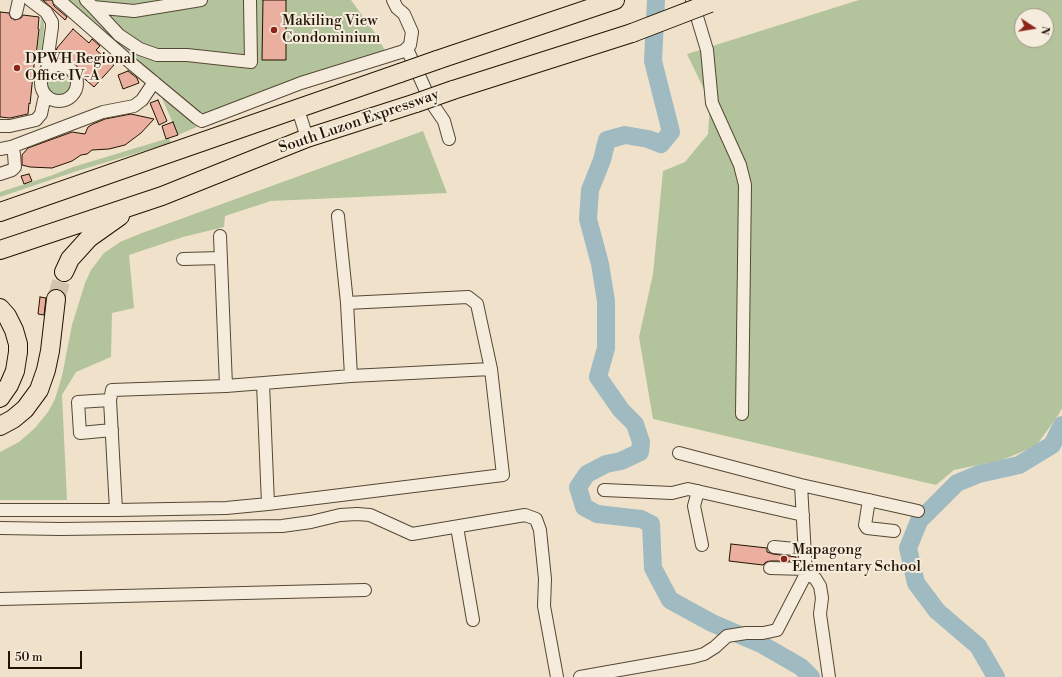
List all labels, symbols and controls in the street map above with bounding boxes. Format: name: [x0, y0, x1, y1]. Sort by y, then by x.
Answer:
north arrow: [1014, 8, 1054, 48]
place label: Makiling View Condominium: [282, 12, 380, 47]
marker: Makiling View Condominium: [269, 25, 279, 35]
text: N: [1037, 25, 1053, 36]
place label: DPWH Regional Office IV-A: [25, 50, 136, 85]
marker: DPWH Regional Office IV-A: [12, 63, 22, 73]
street label: South Luzon Expressway: [276, 86, 442, 158]
place label: Mapagong Elementary School: [792, 541, 921, 576]
marker: Mapagong Elementary School: [779, 554, 789, 564]
scale bar: [10, 643, 84, 669]
text: 50 m: [15, 650, 43, 665]

